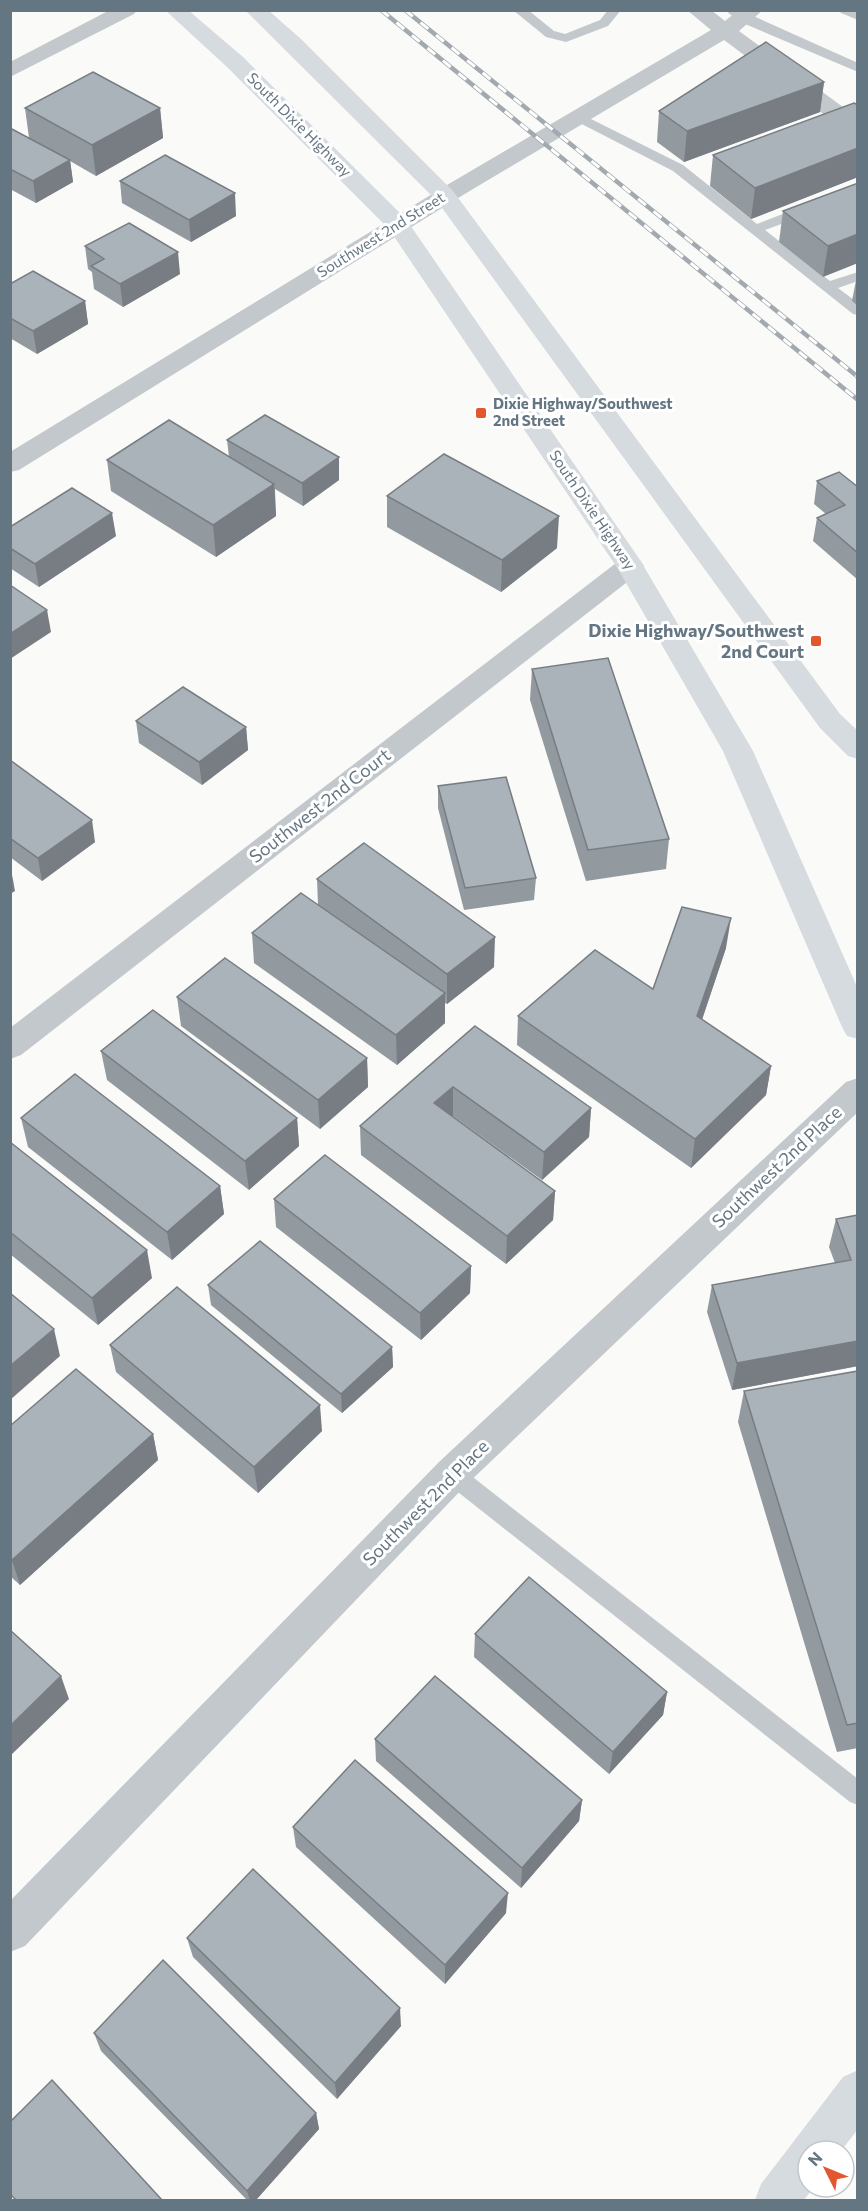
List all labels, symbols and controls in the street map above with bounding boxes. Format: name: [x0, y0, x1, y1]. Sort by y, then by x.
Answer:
street label: South Dixie Highway: [244, 68, 356, 180]
street label: Southwest 2nd Street: [313, 188, 448, 281]
place label: Dixie Highway/Southwest 2nd Street: [493, 394, 673, 429]
marker: Dixie Highway/Southwest 2nd Street: [474, 406, 488, 420]
street label: South Dixie Highway: [546, 446, 640, 573]
place label: Dixie Highway/Southwest 2nd Court: [588, 619, 804, 662]
marker: Dixie Highway/Southwest 2nd Court: [809, 634, 823, 648]
street label: Southwest 2nd Court: [244, 743, 394, 867]
street label: Southwest 2nd Place: [707, 1101, 846, 1232]
street label: Southwest 2nd Place: [358, 1435, 493, 1570]
north arrow: [796, 2139, 856, 2199]
text: N: [804, 2148, 826, 2169]

